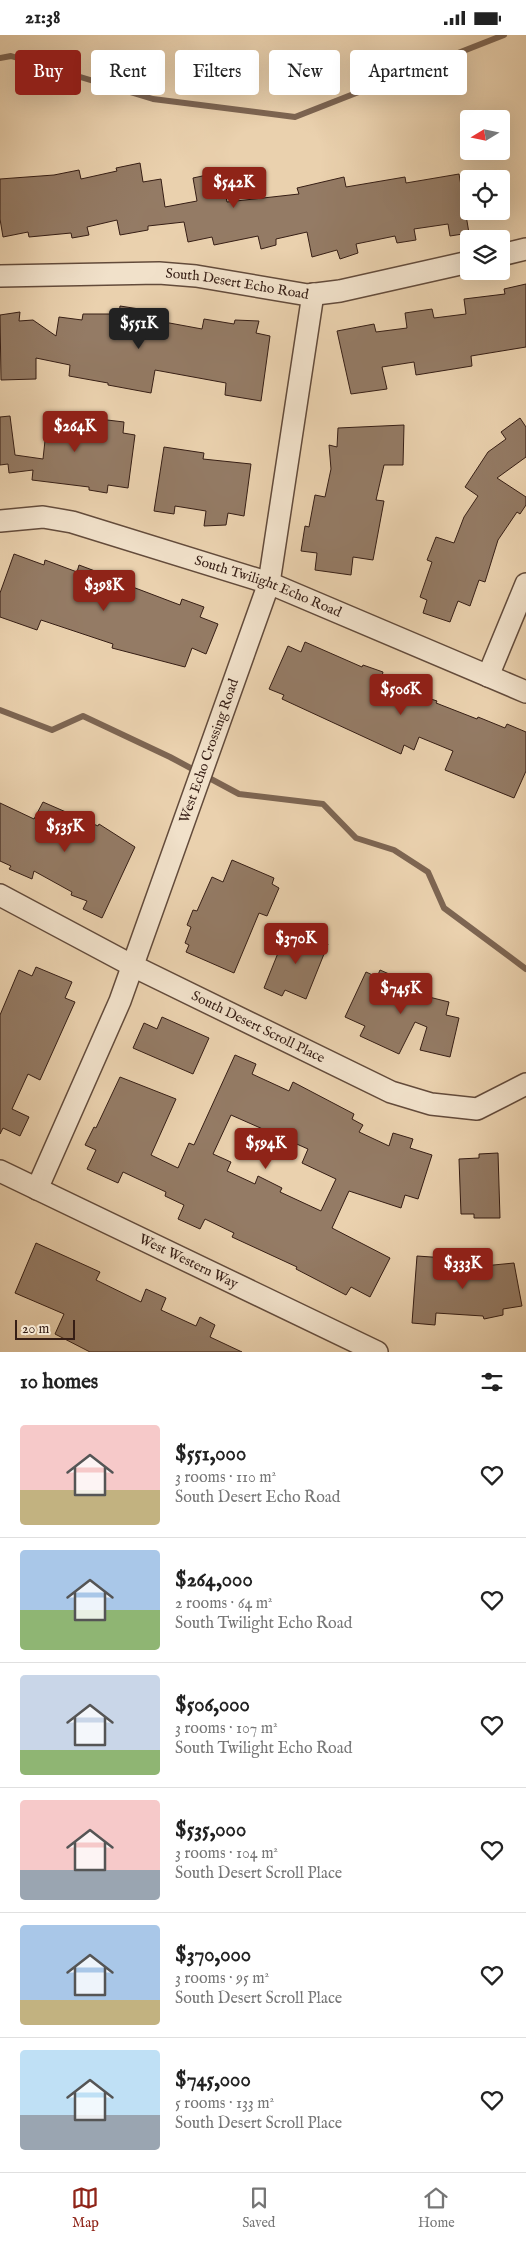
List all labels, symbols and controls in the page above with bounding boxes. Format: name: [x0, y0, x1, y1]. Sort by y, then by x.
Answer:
text: 21:38: [25, 6, 61, 30]
chip: Buy: [15, 50, 81, 95]
chip: Rent: [91, 50, 165, 95]
chip: Filters: [175, 50, 259, 95]
chip: New: [269, 50, 340, 95]
chip: Apartment: [350, 50, 467, 95]
north arrow: [460, 110, 510, 160]
map controls: [460, 110, 510, 280]
pin: $542K: [199, 167, 269, 209]
button: locate: [460, 170, 510, 220]
text: $542K: [213, 173, 255, 193]
button: layers: [460, 230, 510, 280]
street label: South Desert Echo Road: [165, 265, 311, 304]
pin: $551K: [104, 307, 174, 350]
text: $551K: [120, 314, 158, 334]
pin: $264K: [40, 411, 110, 453]
text: $264K: [54, 417, 96, 437]
street label: South Twilight Echo Road: [192, 551, 345, 622]
pin: $398K: [69, 569, 139, 612]
text: $398K: [84, 576, 124, 596]
pin: $506K: [366, 673, 436, 716]
street label: West Echo Crossing Road: [175, 676, 243, 825]
text: $506K: [381, 680, 421, 700]
pin: $535K: [30, 811, 100, 853]
text: $535K: [46, 817, 84, 837]
pin: $370K: [261, 923, 331, 965]
text: $370K: [275, 929, 317, 949]
pin: $745K: [366, 973, 436, 1015]
text: $745K: [380, 979, 422, 999]
street label: South Desert Scroll Place: [188, 987, 328, 1068]
pin: $594K: [231, 1127, 301, 1170]
text: $594K: [246, 1134, 286, 1154]
street label: West Western Way: [136, 1230, 241, 1293]
pin: $333K: [428, 1247, 498, 1290]
text: $333K: [444, 1254, 482, 1274]
scale bar: [15, 1317, 75, 1340]
text: 20 m: [22, 1320, 49, 1338]
icon: filters: [478, 1368, 506, 1396]
text: 10 homes: [20, 1369, 98, 1396]
text: $551,000: [175, 1441, 246, 1468]
icon: home: [60, 1445, 120, 1505]
icon: heart: [478, 1461, 506, 1489]
text: 3 rooms · 110 m²: [175, 1468, 276, 1488]
text: South Desert Echo Road: [175, 1488, 340, 1508]
text: $264,000: [175, 1567, 253, 1594]
icon: home: [60, 1570, 120, 1630]
icon: heart: [478, 1586, 506, 1614]
text: 2 rooms · 64 m²: [175, 1594, 273, 1614]
text: South Twilight Echo Road: [175, 1614, 352, 1634]
text: $506,000: [175, 1692, 250, 1719]
icon: home: [60, 1695, 120, 1755]
icon: heart: [478, 1711, 506, 1739]
text: 3 rooms · 107 m²: [175, 1719, 278, 1739]
text: South Twilight Echo Road: [175, 1739, 352, 1759]
text: $535,000: [175, 1817, 246, 1844]
icon: home: [60, 1820, 120, 1880]
icon: heart: [478, 1836, 506, 1864]
text: 3 rooms · 104 m²: [175, 1844, 278, 1864]
text: South Desert Scroll Place: [175, 1864, 342, 1884]
text: $370,000: [175, 1942, 251, 1969]
icon: home: [60, 1945, 120, 2005]
icon: heart: [478, 1961, 506, 1989]
text: 3 rooms · 95 m²: [175, 1969, 269, 1989]
text: South Desert Scroll Place: [175, 1989, 342, 2009]
text: $745,000: [175, 2067, 251, 2094]
icon: home: [60, 2070, 120, 2130]
icon: heart: [478, 2086, 506, 2114]
text: 5 rooms · 133 m²: [175, 2094, 274, 2114]
text: South Desert Scroll Place: [175, 2114, 342, 2134]
tab: Map: [71, 2184, 99, 2232]
tab: Saved: [242, 2184, 275, 2232]
tab: Home: [418, 2184, 455, 2232]

